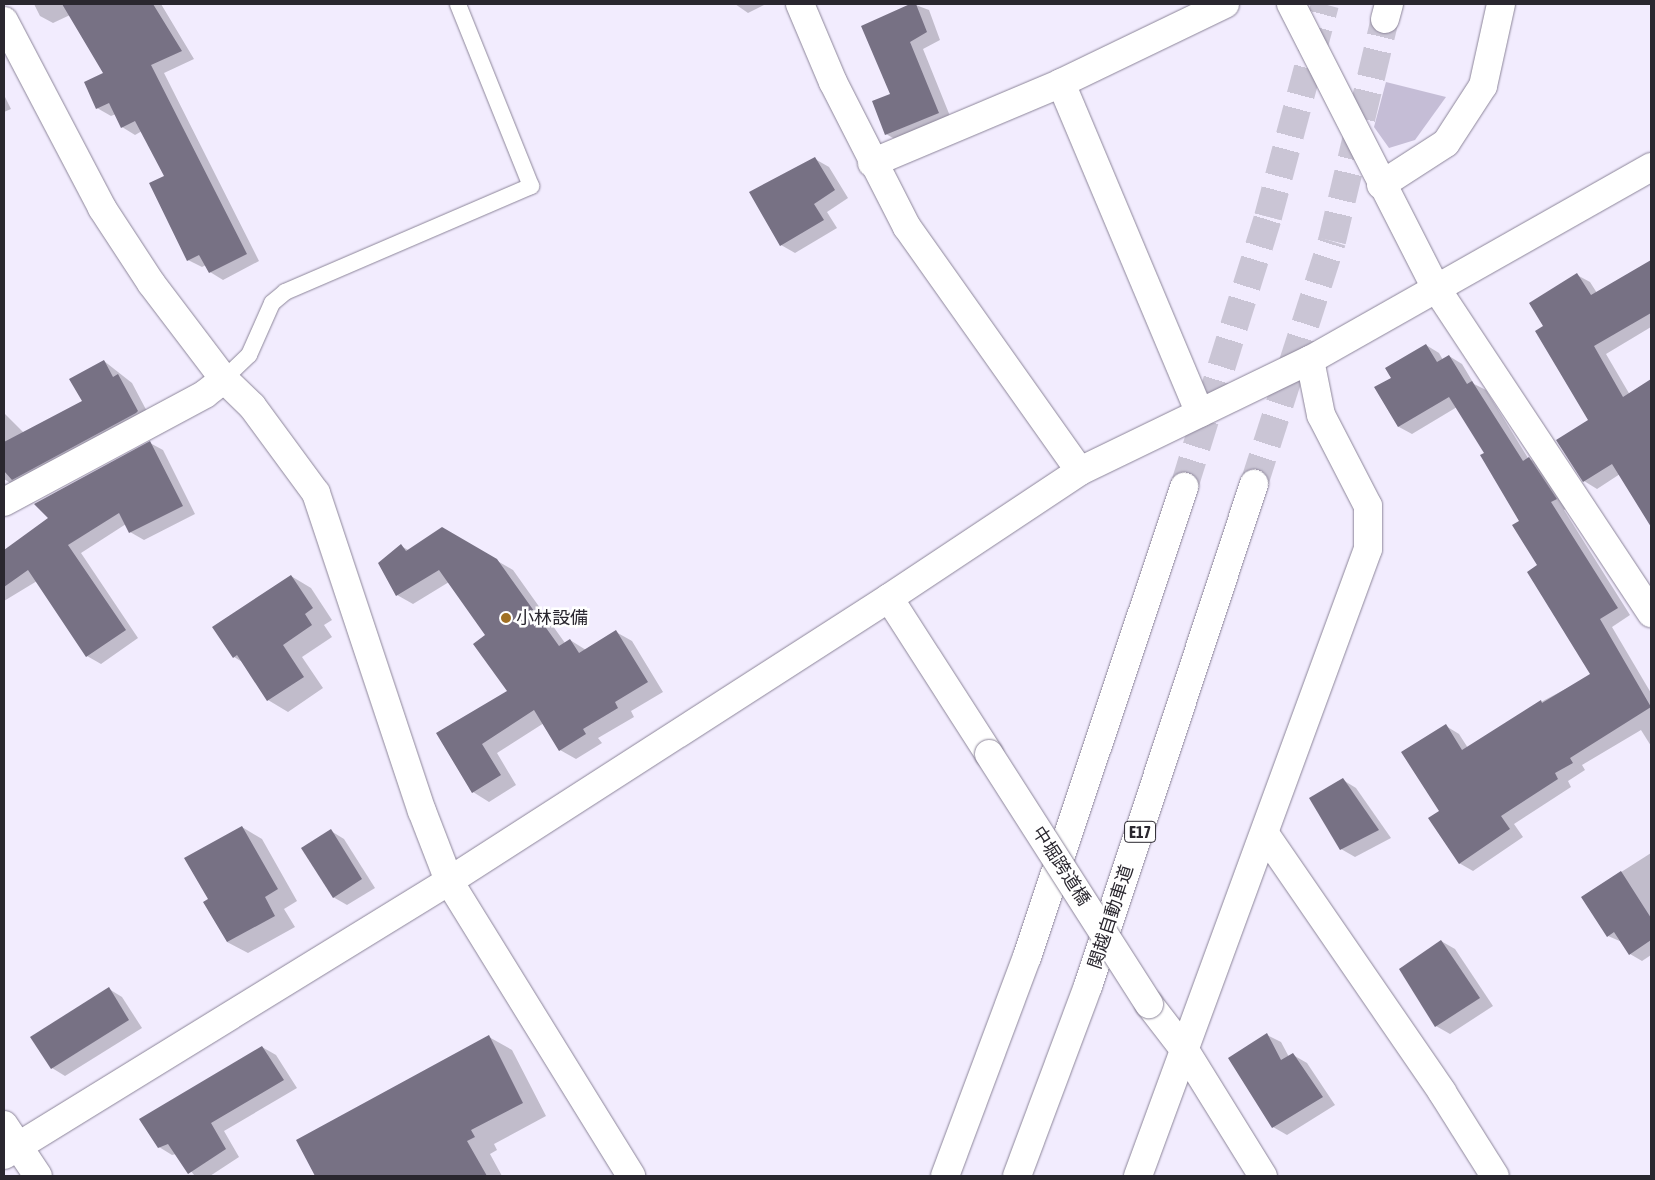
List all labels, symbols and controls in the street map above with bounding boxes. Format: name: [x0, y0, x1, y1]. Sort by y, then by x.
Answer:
place label: 小林設備: [516, 607, 588, 629]
marker: 小林設備: [500, 612, 512, 624]
road number: E17: [1124, 819, 1156, 846]
street label: 中堀跨道橋: [1027, 822, 1095, 910]
street label: 関越自動車道: [1084, 862, 1138, 972]

